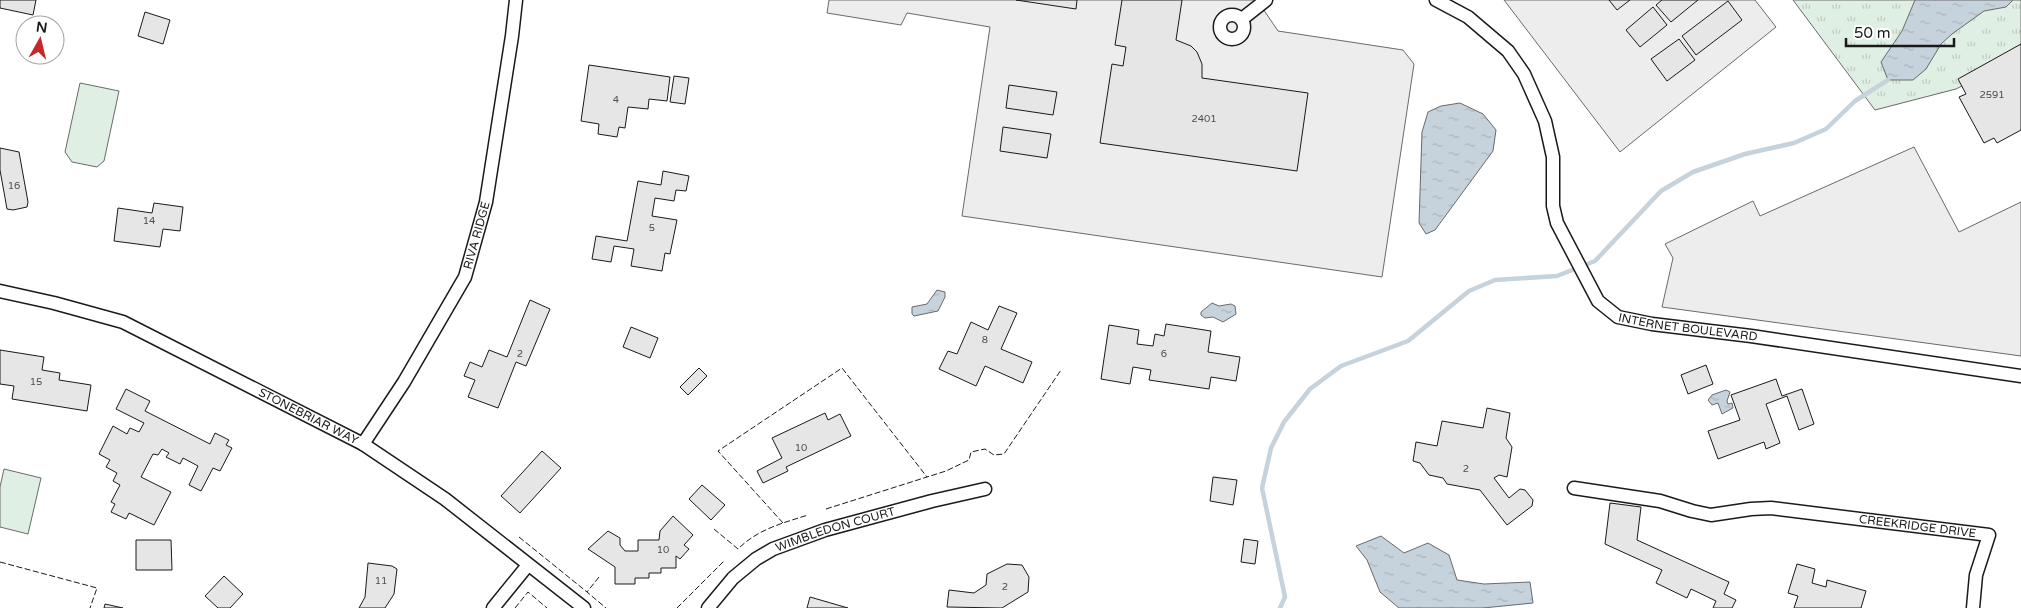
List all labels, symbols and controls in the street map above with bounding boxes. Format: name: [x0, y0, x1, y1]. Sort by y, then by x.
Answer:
north arrow: [15, 15, 65, 65]
scale bar: [1846, 15, 1954, 47]
text: N: [35, 18, 48, 37]
text: 50 m: [1854, 24, 1891, 42]
house number: 2591: [1979, 89, 2005, 101]
house number: 4: [613, 94, 619, 106]
house number: 2401: [1191, 113, 1217, 125]
house number: 16: [8, 180, 20, 192]
street label: RIVA RIDGE: [461, 200, 493, 271]
house number: 14: [143, 215, 155, 227]
house number: 5: [649, 222, 655, 234]
street label: INTERNET BOULEVARD: [1617, 310, 1758, 344]
house number: 8: [982, 334, 988, 346]
house number: 2: [517, 348, 523, 360]
house number: 6: [1161, 348, 1167, 360]
house number: 15: [30, 376, 42, 388]
street label: STONEBRIAR WAY: [256, 385, 361, 448]
house number: 10: [795, 442, 807, 454]
house number: 2: [1463, 463, 1469, 475]
street label: WIMBLEDON COURT: [774, 504, 897, 554]
street label: CREEKRIDGE DRIVE: [1858, 512, 1977, 540]
house number: 10: [657, 544, 669, 556]
house number: 11: [375, 575, 387, 587]
house number: 2: [1002, 581, 1008, 593]

